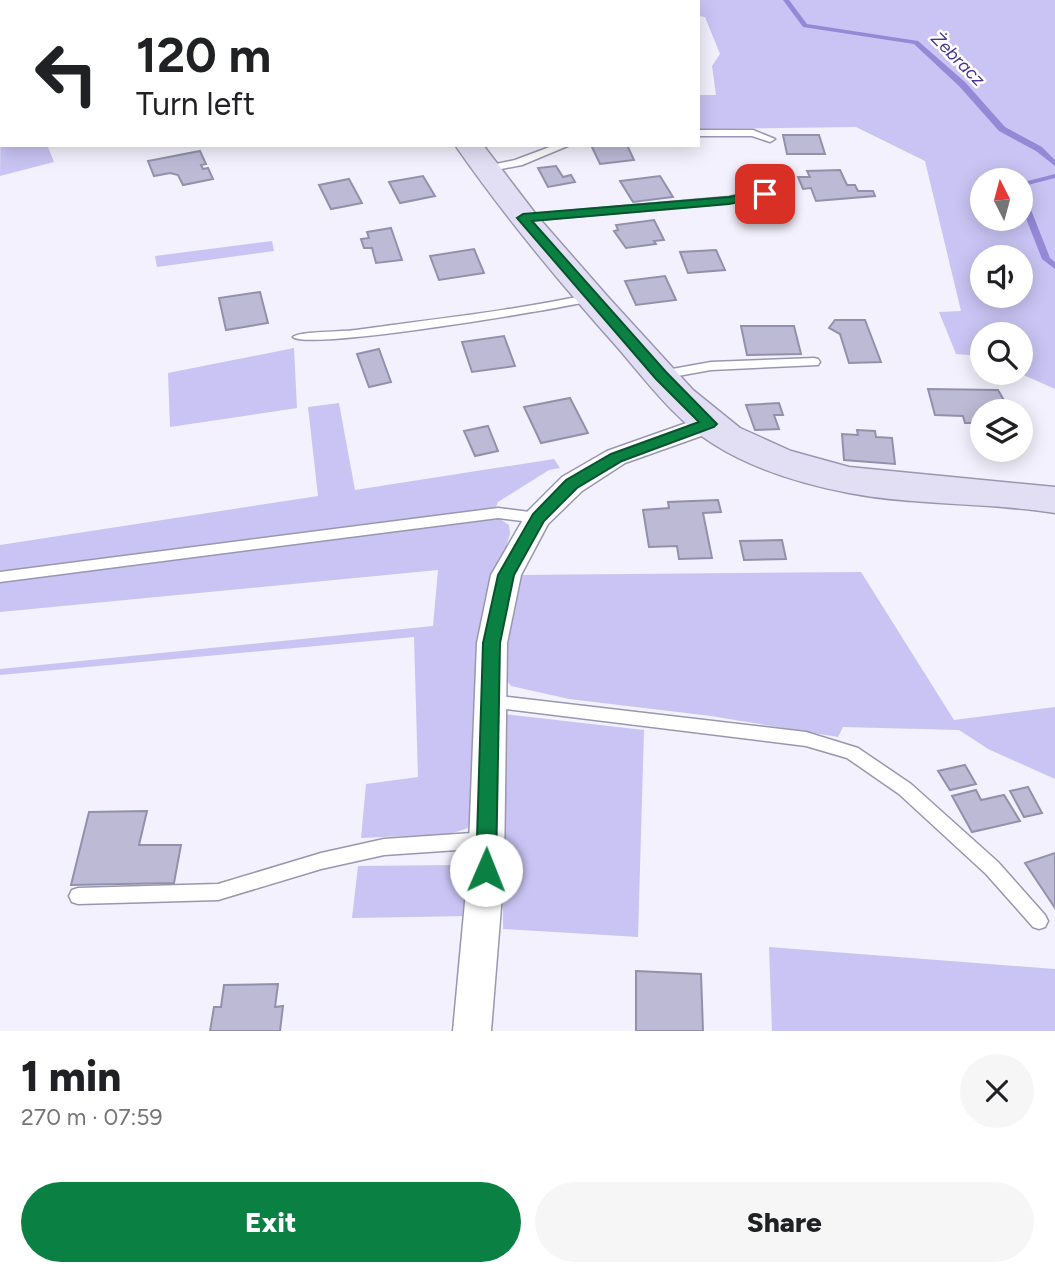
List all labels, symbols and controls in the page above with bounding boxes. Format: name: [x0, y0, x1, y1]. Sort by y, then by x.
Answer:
text: 120 m: [136, 25, 271, 84]
water label: Żebracz: [926, 27, 990, 91]
icon: left: [21, 28, 112, 119]
text: Turn left: [136, 85, 255, 123]
pin: [735, 164, 795, 224]
north arrow: [970, 168, 1032, 231]
map controls: [970, 168, 1033, 462]
icon: arrive: [746, 175, 784, 213]
button: sound: [970, 245, 1033, 308]
button: search: [970, 322, 1033, 385]
button: layers: [970, 399, 1033, 462]
position arrow: [449, 833, 523, 907]
text: 1 min: [21, 1051, 121, 1102]
button: close: [960, 1054, 1034, 1128]
text: 270 m · 07:59: [21, 1103, 163, 1131]
button: Exit: [21, 1182, 521, 1262]
button: Share: [535, 1182, 1034, 1262]

